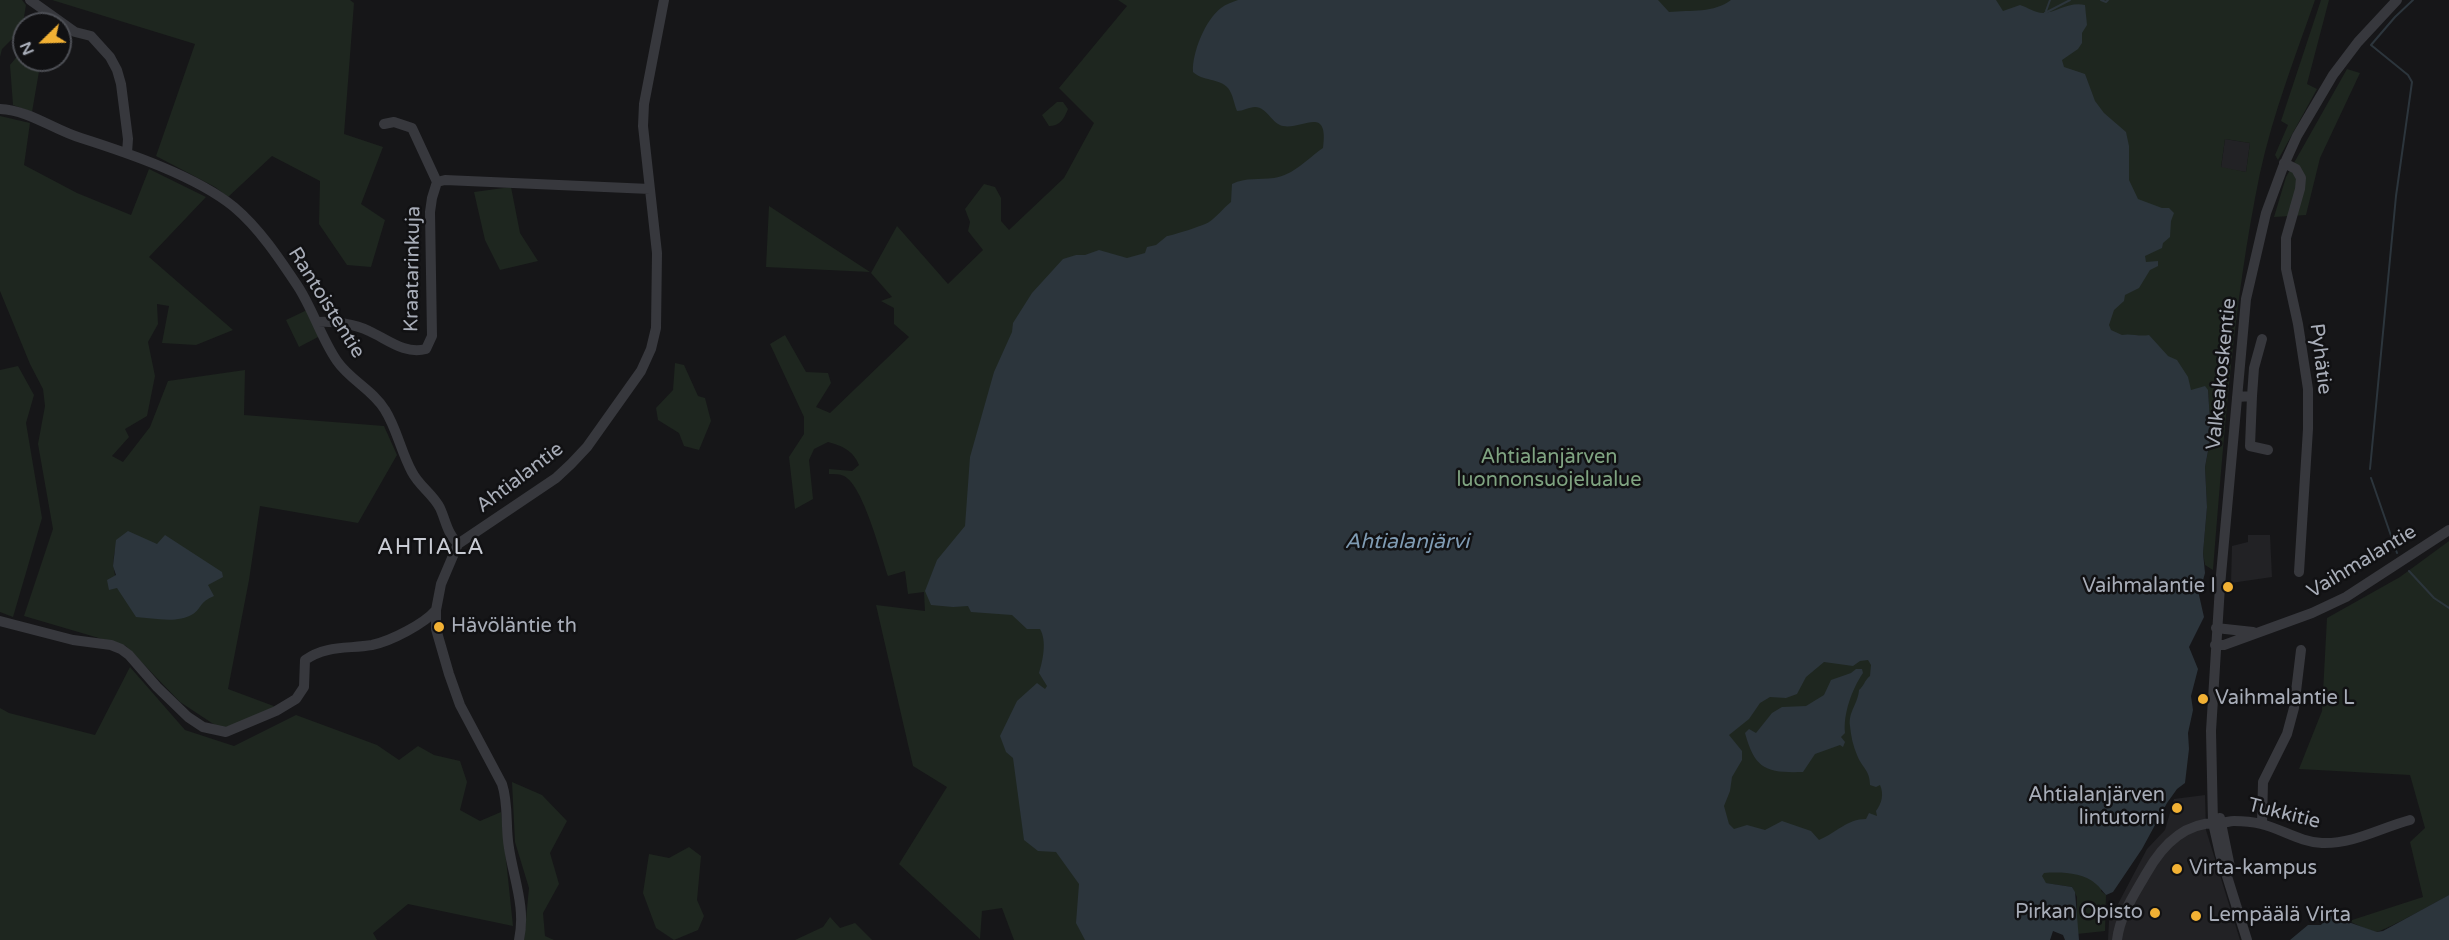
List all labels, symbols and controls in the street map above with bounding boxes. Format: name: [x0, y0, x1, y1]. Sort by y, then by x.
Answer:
north arrow: [12, 12, 72, 72]
text: N: [16, 38, 39, 58]
street label: Kraatarinkuja: [400, 206, 426, 332]
street label: Rantoistentie: [282, 243, 370, 363]
street label: Valkeakoskentie: [2202, 297, 2242, 451]
street label: Pyhätie: [2304, 322, 2336, 396]
street label: Ahtialantie: [472, 438, 568, 518]
park label: Ahtialanjärven luonnonsuojelualue: [1456, 446, 1642, 493]
street label: Vaihmalantie: [2303, 520, 2421, 604]
water label: Ahtialanjärvi: [1345, 529, 1469, 555]
district label: AHTIALA: [377, 535, 485, 561]
place label: Vaihmalantie I: [2082, 575, 2216, 599]
marker: Vaihmalantie I: [2221, 580, 2235, 594]
place label: Hävöläntie th: [451, 615, 577, 639]
marker: Hävöläntie th: [432, 620, 446, 634]
place label: Vaihmalantie L: [2215, 687, 2355, 711]
marker: Vaihmalantie L: [2196, 692, 2210, 706]
place label: Ahtialanjärven lintutorni: [2028, 784, 2165, 831]
street label: Tukkitie: [2245, 793, 2323, 835]
marker: Ahtialanjärven lintutorni: [2170, 801, 2184, 815]
place label: Virta-kampus: [2189, 857, 2317, 881]
marker: Virta-kampus: [2170, 862, 2184, 876]
place label: Pirkan Opisto: [2015, 901, 2143, 925]
place label: Lempäälä Virta: [2208, 904, 2351, 928]
marker: Pirkan Opisto: [2148, 906, 2162, 920]
marker: Lempäälä Virta: [2189, 909, 2203, 923]

